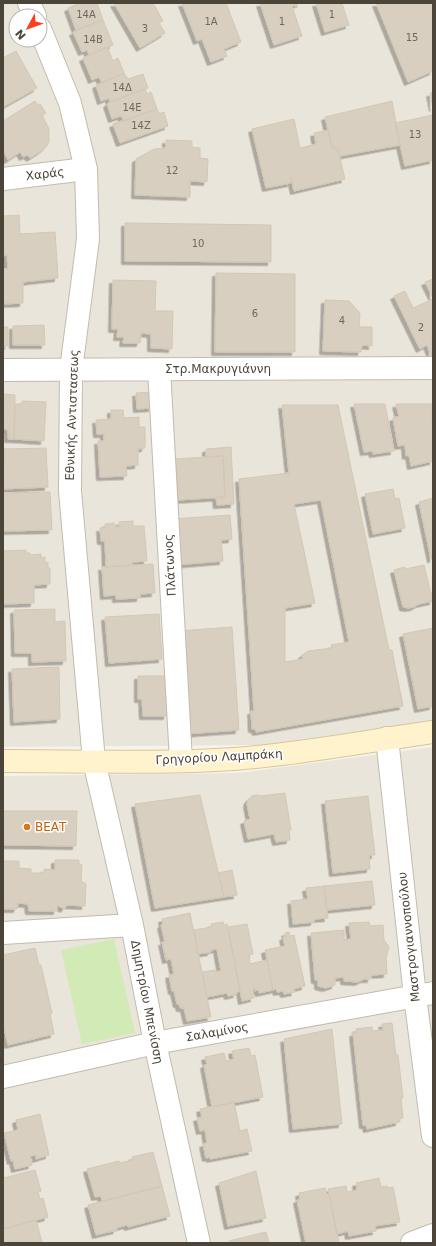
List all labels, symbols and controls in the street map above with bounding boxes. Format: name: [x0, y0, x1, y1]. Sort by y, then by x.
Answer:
north arrow: [8, 8, 48, 48]
house number: 14Α: [76, 9, 96, 20]
house number: 1: [329, 9, 335, 20]
house number: 1A: [204, 16, 218, 27]
house number: 1: [279, 16, 285, 27]
house number: 3: [142, 23, 148, 34]
text: N: [13, 26, 29, 42]
house number: 15: [406, 32, 418, 43]
house number: 14Β: [83, 34, 103, 45]
house number: 14Δ: [112, 82, 132, 93]
house number: 14Ε: [122, 102, 142, 113]
house number: 14Ζ: [131, 120, 151, 131]
house number: 13: [409, 129, 421, 140]
street label: Χαράς: [25, 165, 65, 183]
house number: 12: [166, 165, 178, 176]
house number: 10: [192, 238, 204, 249]
house number: 6: [252, 308, 258, 319]
house number: 4: [339, 315, 345, 326]
house number: 2: [418, 322, 424, 333]
street label: Εθνικής Αντιστασεως: [63, 349, 81, 481]
street label: Στρ.Μακρυγιάννη: [165, 362, 271, 376]
street label: Πλάτωνος: [161, 533, 179, 597]
street label: Γρηγορίου Λαμπράκη: [155, 747, 283, 767]
place label: ΒΕΑΤ: [35, 820, 67, 834]
marker: ΒΕΑΤ: [22, 822, 32, 832]
street label: Μαστρογιαννοπούλου: [395, 871, 423, 1003]
street label: Δημητρίου Μπενίσση: [128, 939, 166, 1065]
street label: Σαλαμίνος: [185, 1020, 249, 1044]

